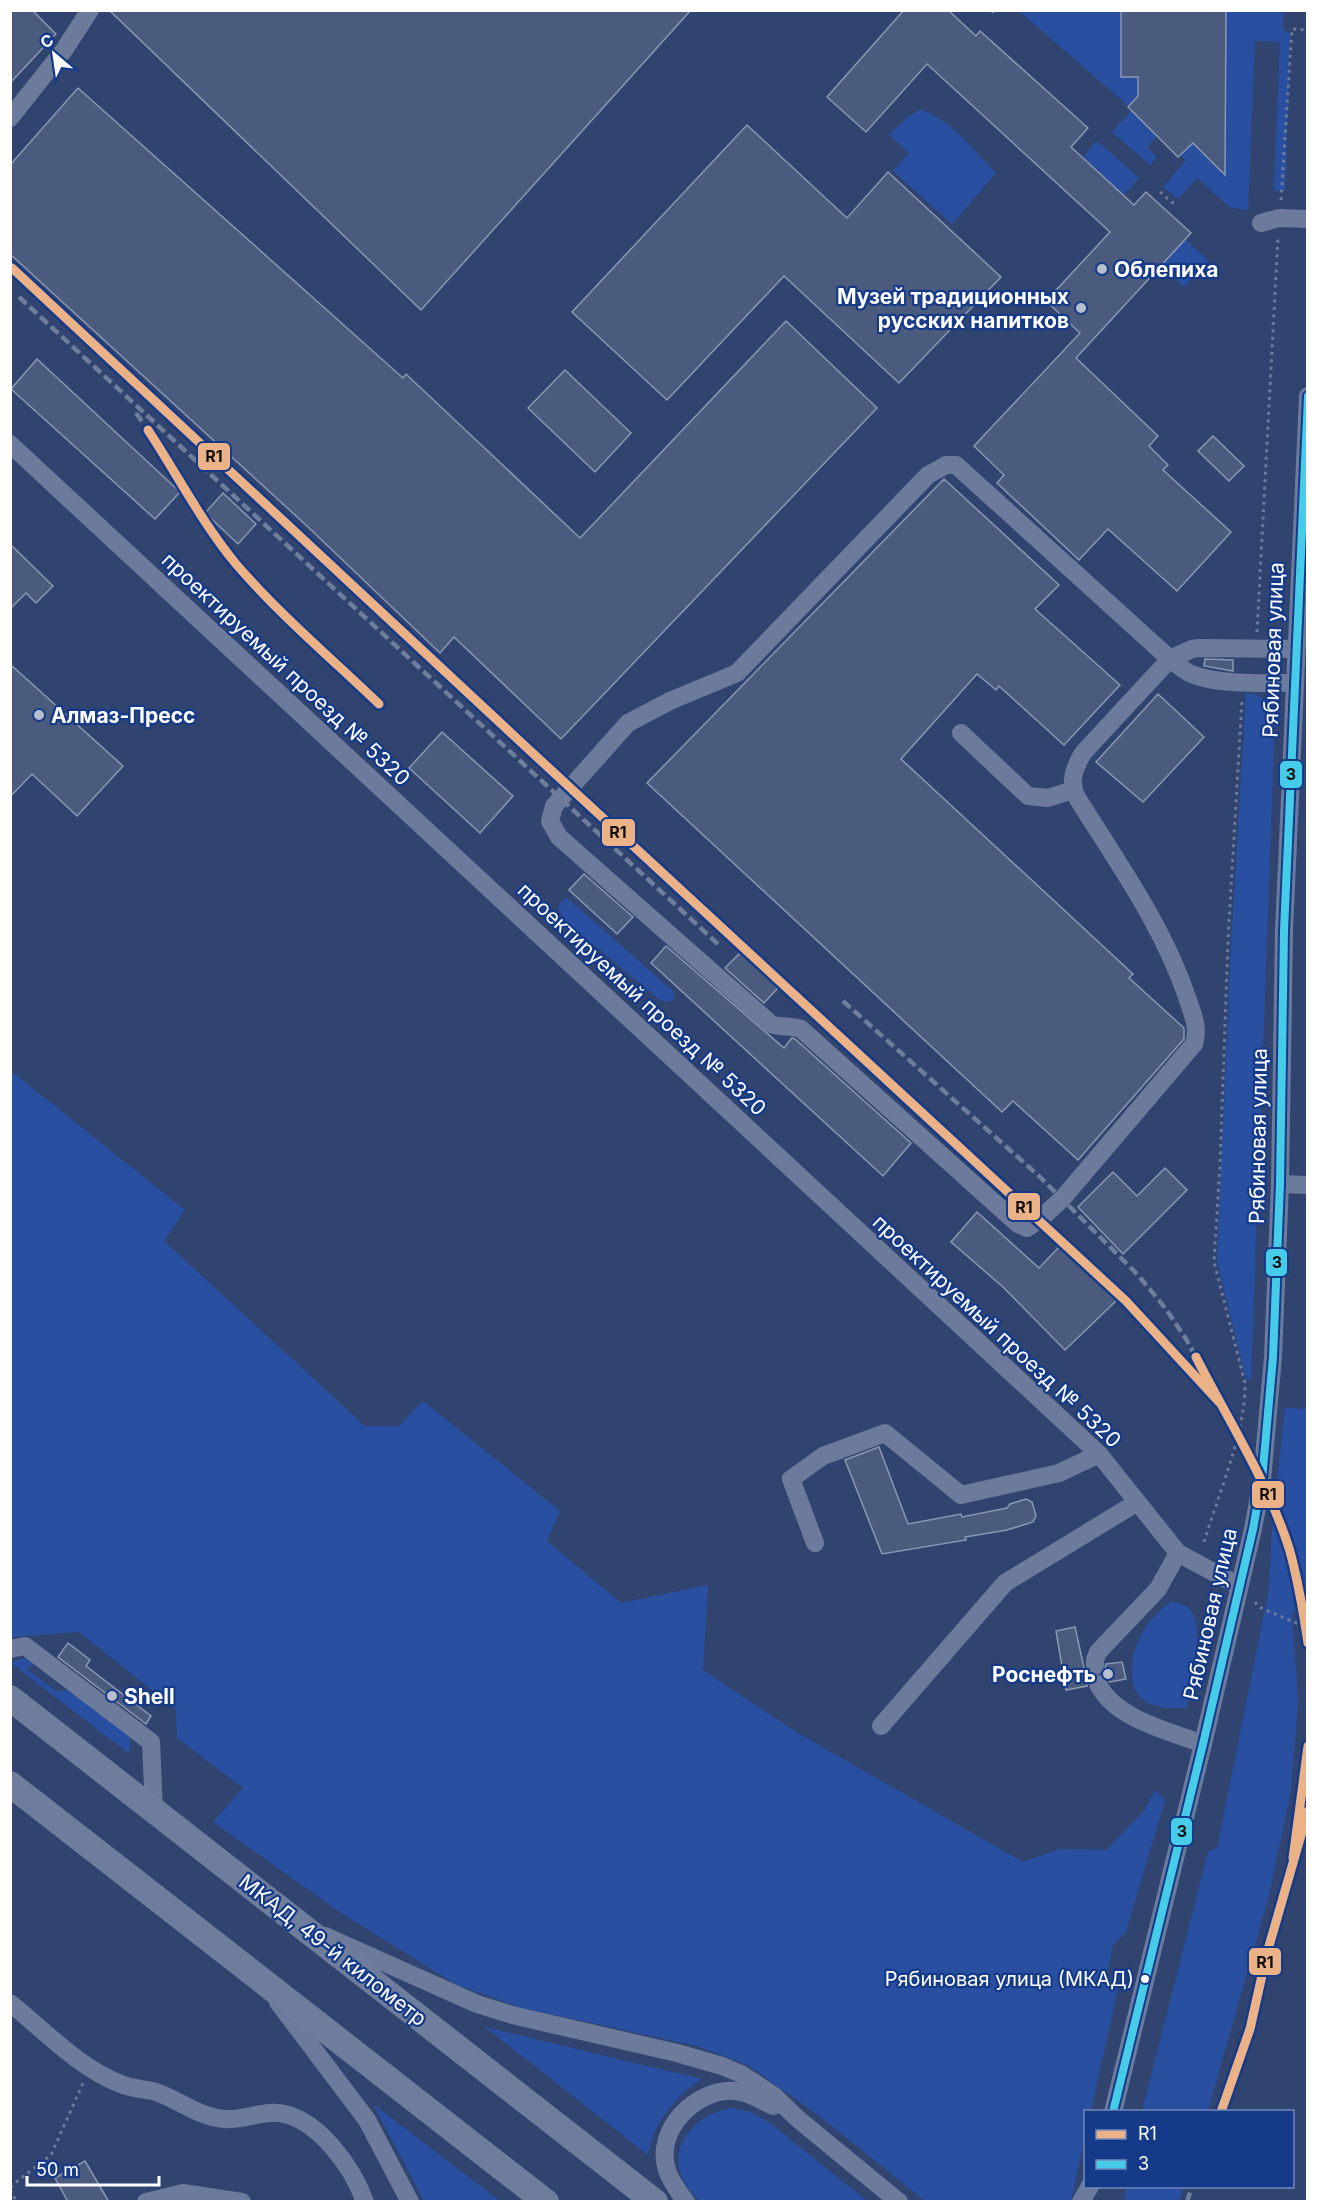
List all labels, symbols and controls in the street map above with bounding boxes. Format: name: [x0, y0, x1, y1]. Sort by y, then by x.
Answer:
north arrow: [24, 24, 84, 84]
text: С: [37, 29, 57, 52]
place label: Облепиха: [1114, 257, 1218, 282]
marker: Облепиха: [1095, 262, 1109, 276]
place label: Музей традиционных русских напитков: [837, 284, 1069, 333]
marker: Музей традиционных русских напитков: [1074, 301, 1088, 315]
line badge: R1: [197, 442, 231, 471]
text: R1: [205, 446, 223, 466]
street label: проектируемый проезд № 5320: [157, 547, 415, 791]
street label: Рябиновая улица: [1257, 562, 1289, 738]
place label: Алмаз-Пресс: [51, 703, 195, 728]
marker: Алмаз-Пресс: [32, 708, 46, 722]
line badge: 3: [1279, 760, 1303, 789]
text: 3: [1286, 764, 1296, 784]
line badge: R1: [601, 818, 636, 847]
text: R1: [609, 822, 627, 842]
street label: проектируемый проезд № 5320: [513, 877, 771, 1121]
street label: Рябиновая улица: [1244, 1048, 1272, 1224]
line badge: R1: [1007, 1192, 1041, 1221]
text: R1: [1015, 1197, 1033, 1217]
street label: проектируемый проезд № 5320: [868, 1209, 1126, 1453]
line badge: 3: [1265, 1248, 1288, 1277]
text: 3: [1272, 1252, 1282, 1272]
line badge: R1: [1251, 1480, 1285, 1509]
text: R1: [1259, 1484, 1277, 1504]
street label: Рябиновая улица: [1178, 1526, 1242, 1702]
place label: Роснефть: [992, 1662, 1096, 1687]
marker: Роснефть: [1101, 1667, 1115, 1681]
place label: Shell: [124, 1684, 175, 1709]
marker: Shell: [105, 1689, 119, 1703]
line badge: 3: [1170, 1817, 1193, 1846]
text: 3: [1177, 1821, 1187, 1841]
street label: МКАД, 49-й километр: [234, 1869, 432, 2031]
line badge: R1: [1248, 1947, 1282, 1976]
text: R1: [1256, 1952, 1274, 1972]
place label: Рябиновая улица (МКАД): [885, 1967, 1134, 1991]
marker: Рябиновая улица (МКАД): [1139, 1973, 1151, 1985]
legend: [1084, 2110, 1294, 2188]
text: R1: [1138, 2123, 1157, 2144]
scale bar: [27, 2149, 159, 2187]
text: 3: [1138, 2153, 1149, 2174]
text: 50 m: [36, 2159, 79, 2180]

